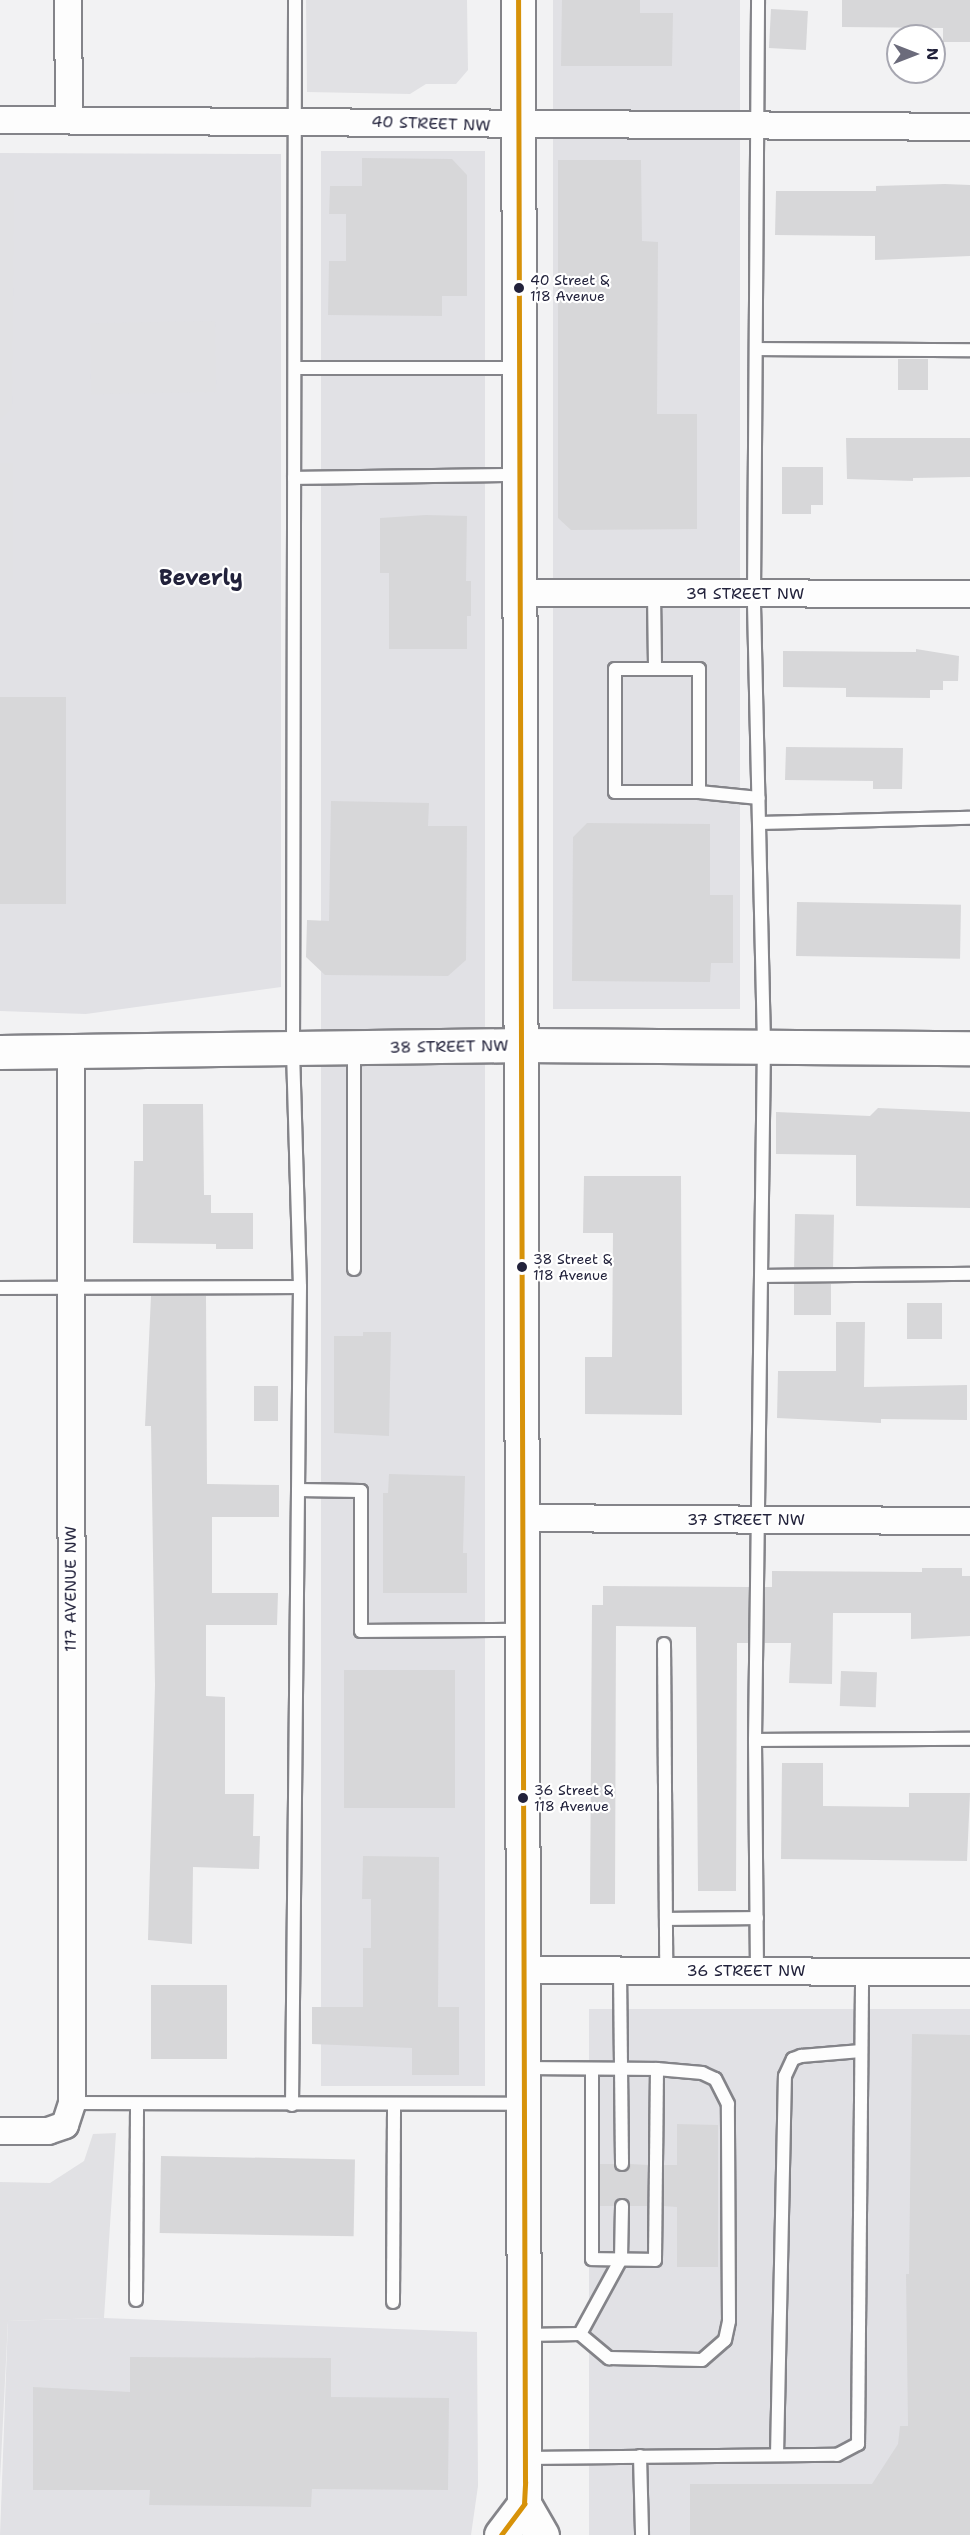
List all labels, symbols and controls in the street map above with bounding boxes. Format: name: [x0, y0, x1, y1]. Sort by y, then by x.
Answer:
north arrow: [886, 24, 946, 84]
text: N: [922, 48, 943, 60]
street label: 40 STREET NW: [371, 112, 491, 136]
place label: 40 Street & 118 Avenue: [530, 272, 609, 304]
marker: 40 Street & 118 Avenue: [513, 282, 525, 294]
district label: Beverly: [159, 565, 243, 591]
street label: 39 STREET NW: [686, 584, 804, 604]
street label: 38 STREET NW: [389, 1036, 509, 1058]
place label: 38 Street & 118 Avenue: [533, 1251, 612, 1284]
marker: 38 Street & 118 Avenue: [516, 1261, 528, 1273]
street label: 37 STREET NW: [687, 1510, 805, 1530]
street label: 117 AVENUE NW: [61, 1526, 81, 1652]
place label: 36 Street & 118 Avenue: [534, 1782, 613, 1814]
marker: 36 Street & 118 Avenue: [517, 1792, 529, 1804]
street label: 36 STREET NW: [686, 1961, 806, 1981]

